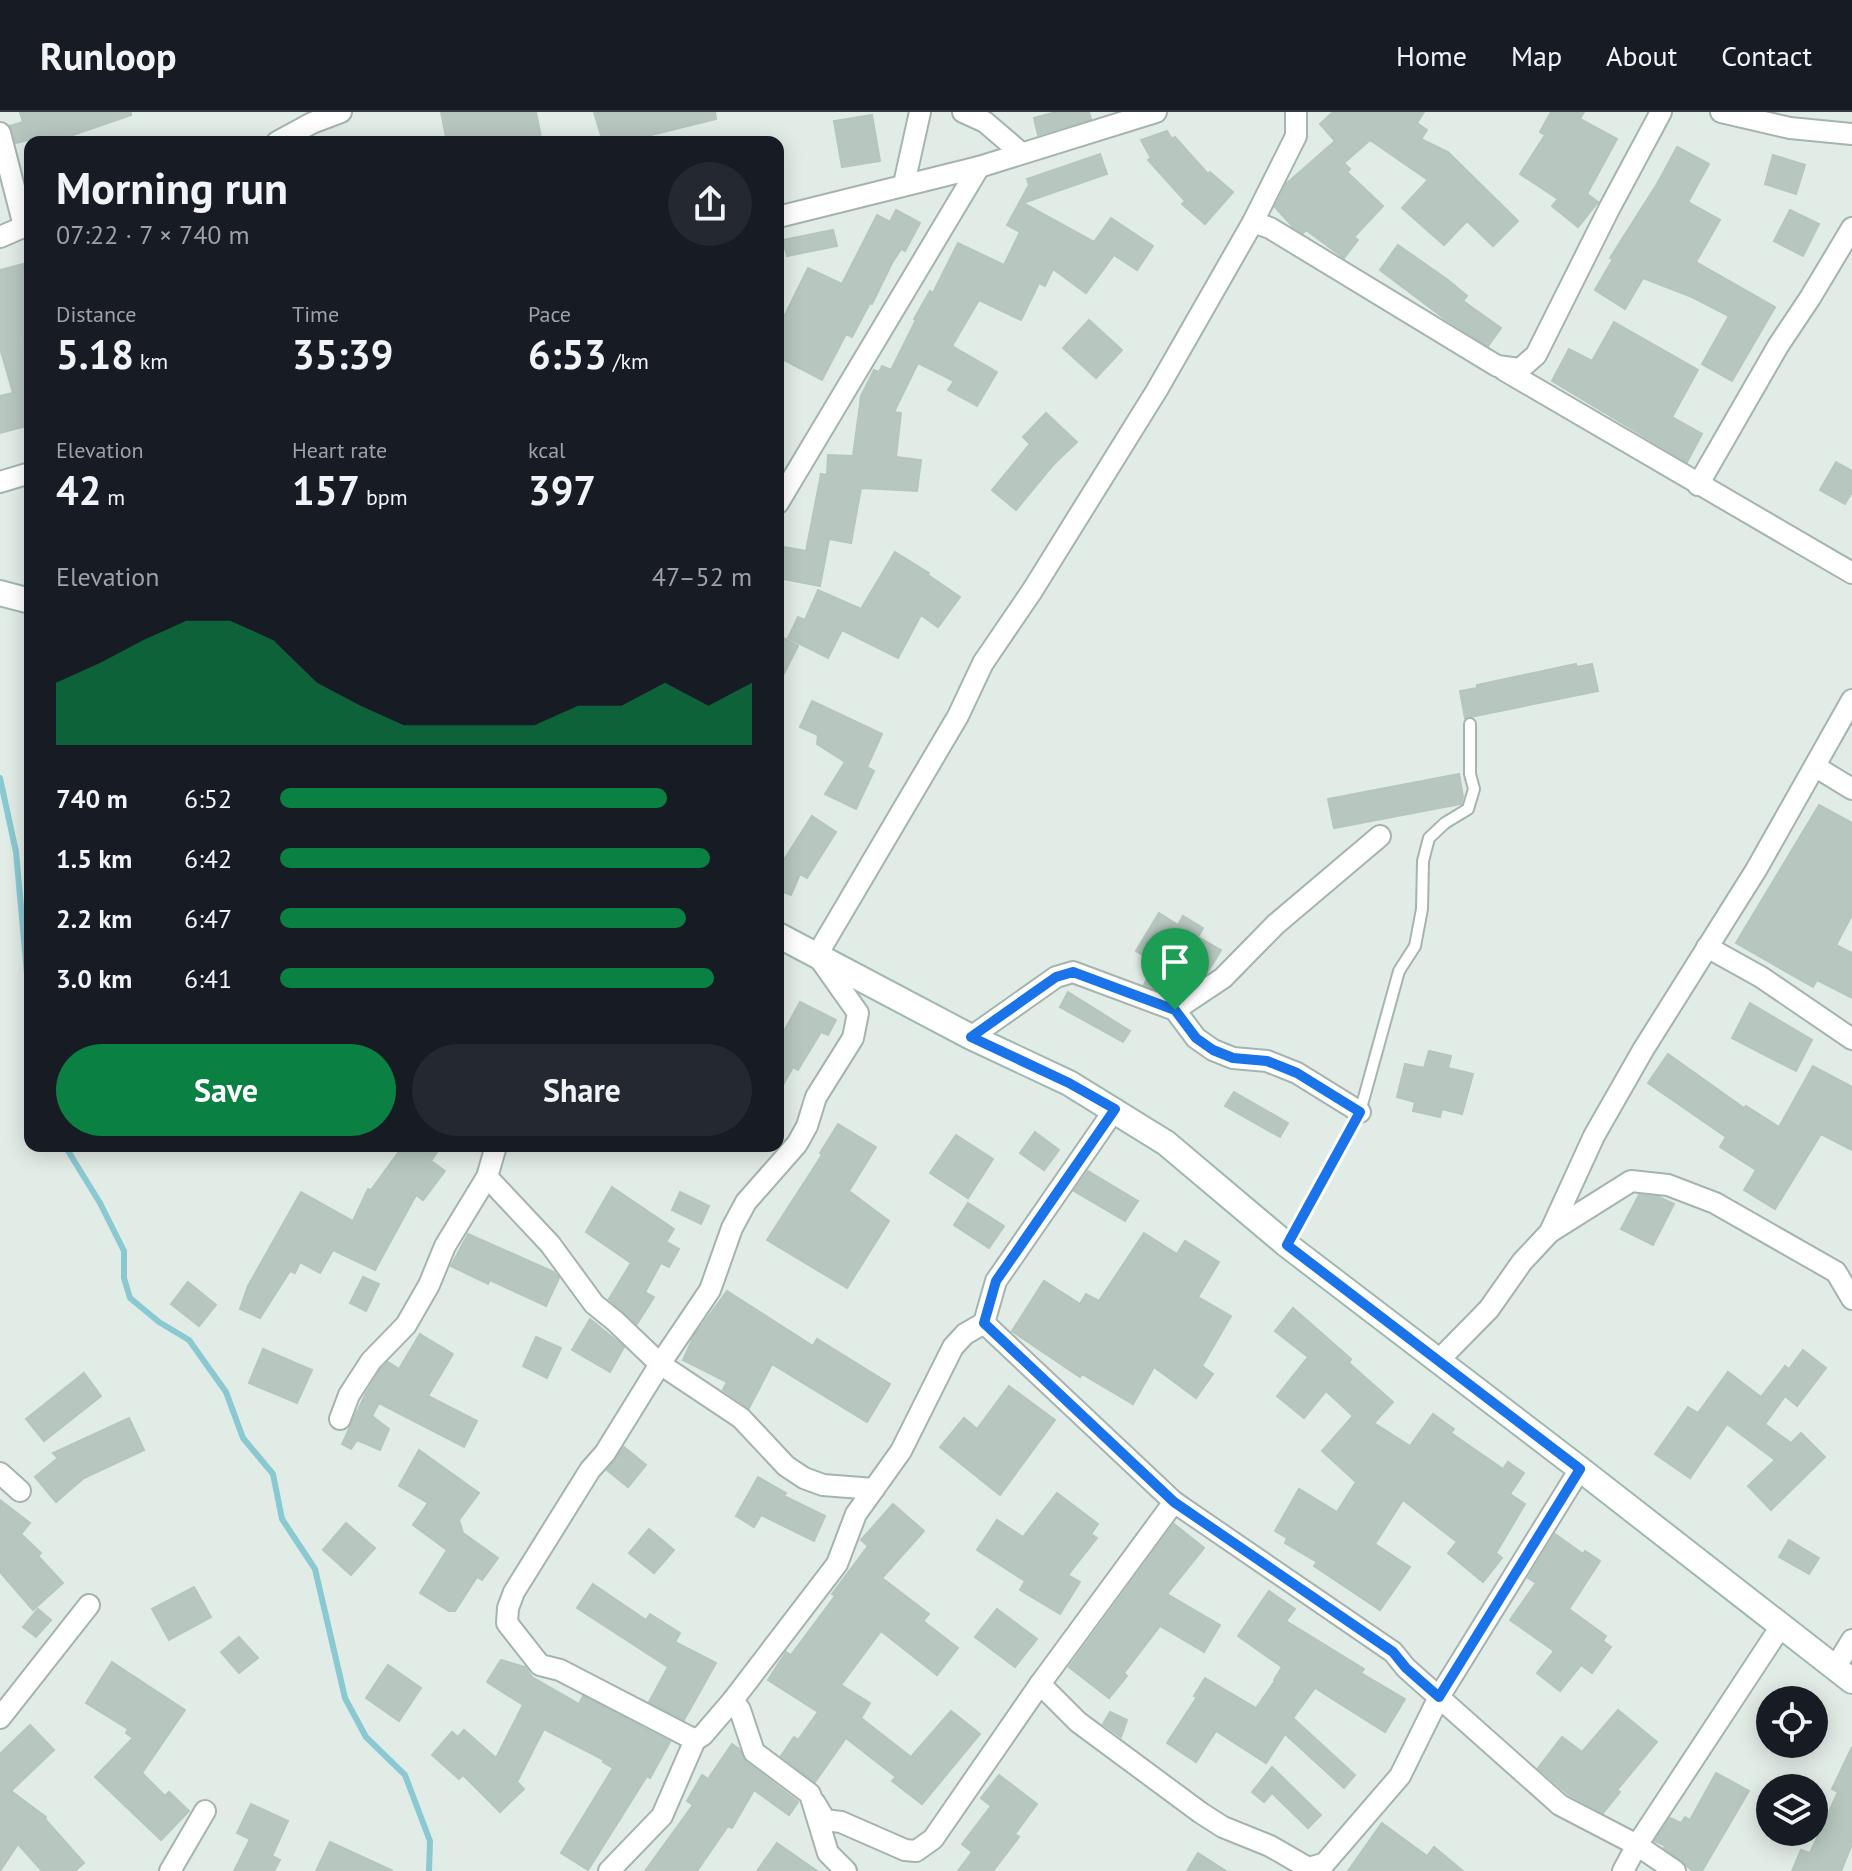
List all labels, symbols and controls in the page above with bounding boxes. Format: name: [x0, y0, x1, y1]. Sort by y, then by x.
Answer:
text: Runloop: [40, 31, 177, 80]
text: Home: [1396, 37, 1467, 74]
text: Map: [1511, 37, 1562, 74]
text: About: [1606, 37, 1677, 74]
text: Contact: [1721, 37, 1812, 74]
text: Morning run: [56, 159, 288, 216]
button: share: [668, 162, 752, 246]
text: 07:22 · 7 × 740 m: [56, 218, 250, 251]
text: Distance: [56, 300, 137, 328]
text: Time: [292, 300, 339, 328]
text: Pace: [528, 300, 571, 328]
text: 5.18: [56, 328, 134, 380]
text: 35:39: [292, 328, 393, 380]
text: 6:53: [528, 328, 607, 380]
text: km: [134, 347, 168, 375]
text: /km: [607, 347, 649, 375]
text: Elevation: [56, 436, 144, 464]
text: Heart rate: [292, 436, 387, 464]
text: kcal: [528, 436, 566, 464]
text: 42: [56, 464, 101, 516]
text: 157: [292, 464, 360, 516]
text: 397: [528, 464, 596, 516]
text: m: [101, 483, 125, 511]
text: bpm: [360, 483, 408, 511]
text: Elevation: [56, 560, 160, 593]
text: 47–52 m: [652, 560, 752, 593]
text: 740 m: [56, 782, 128, 815]
text: 6:52: [184, 782, 232, 815]
text: 1.5 km: [56, 842, 132, 875]
text: 6:42: [184, 842, 232, 875]
text: 2.2 km: [56, 902, 132, 935]
text: 6:47: [184, 902, 232, 935]
pin: [1141, 928, 1209, 1010]
icon: arrive: [1153, 940, 1197, 984]
text: 3.0 km: [56, 962, 132, 995]
text: 6:41: [184, 962, 232, 995]
button: Save: [56, 1044, 396, 1136]
button: Share: [412, 1044, 752, 1136]
map controls: [1756, 1686, 1828, 1846]
button: locate: [1756, 1686, 1828, 1758]
button: layers: [1756, 1774, 1828, 1846]

